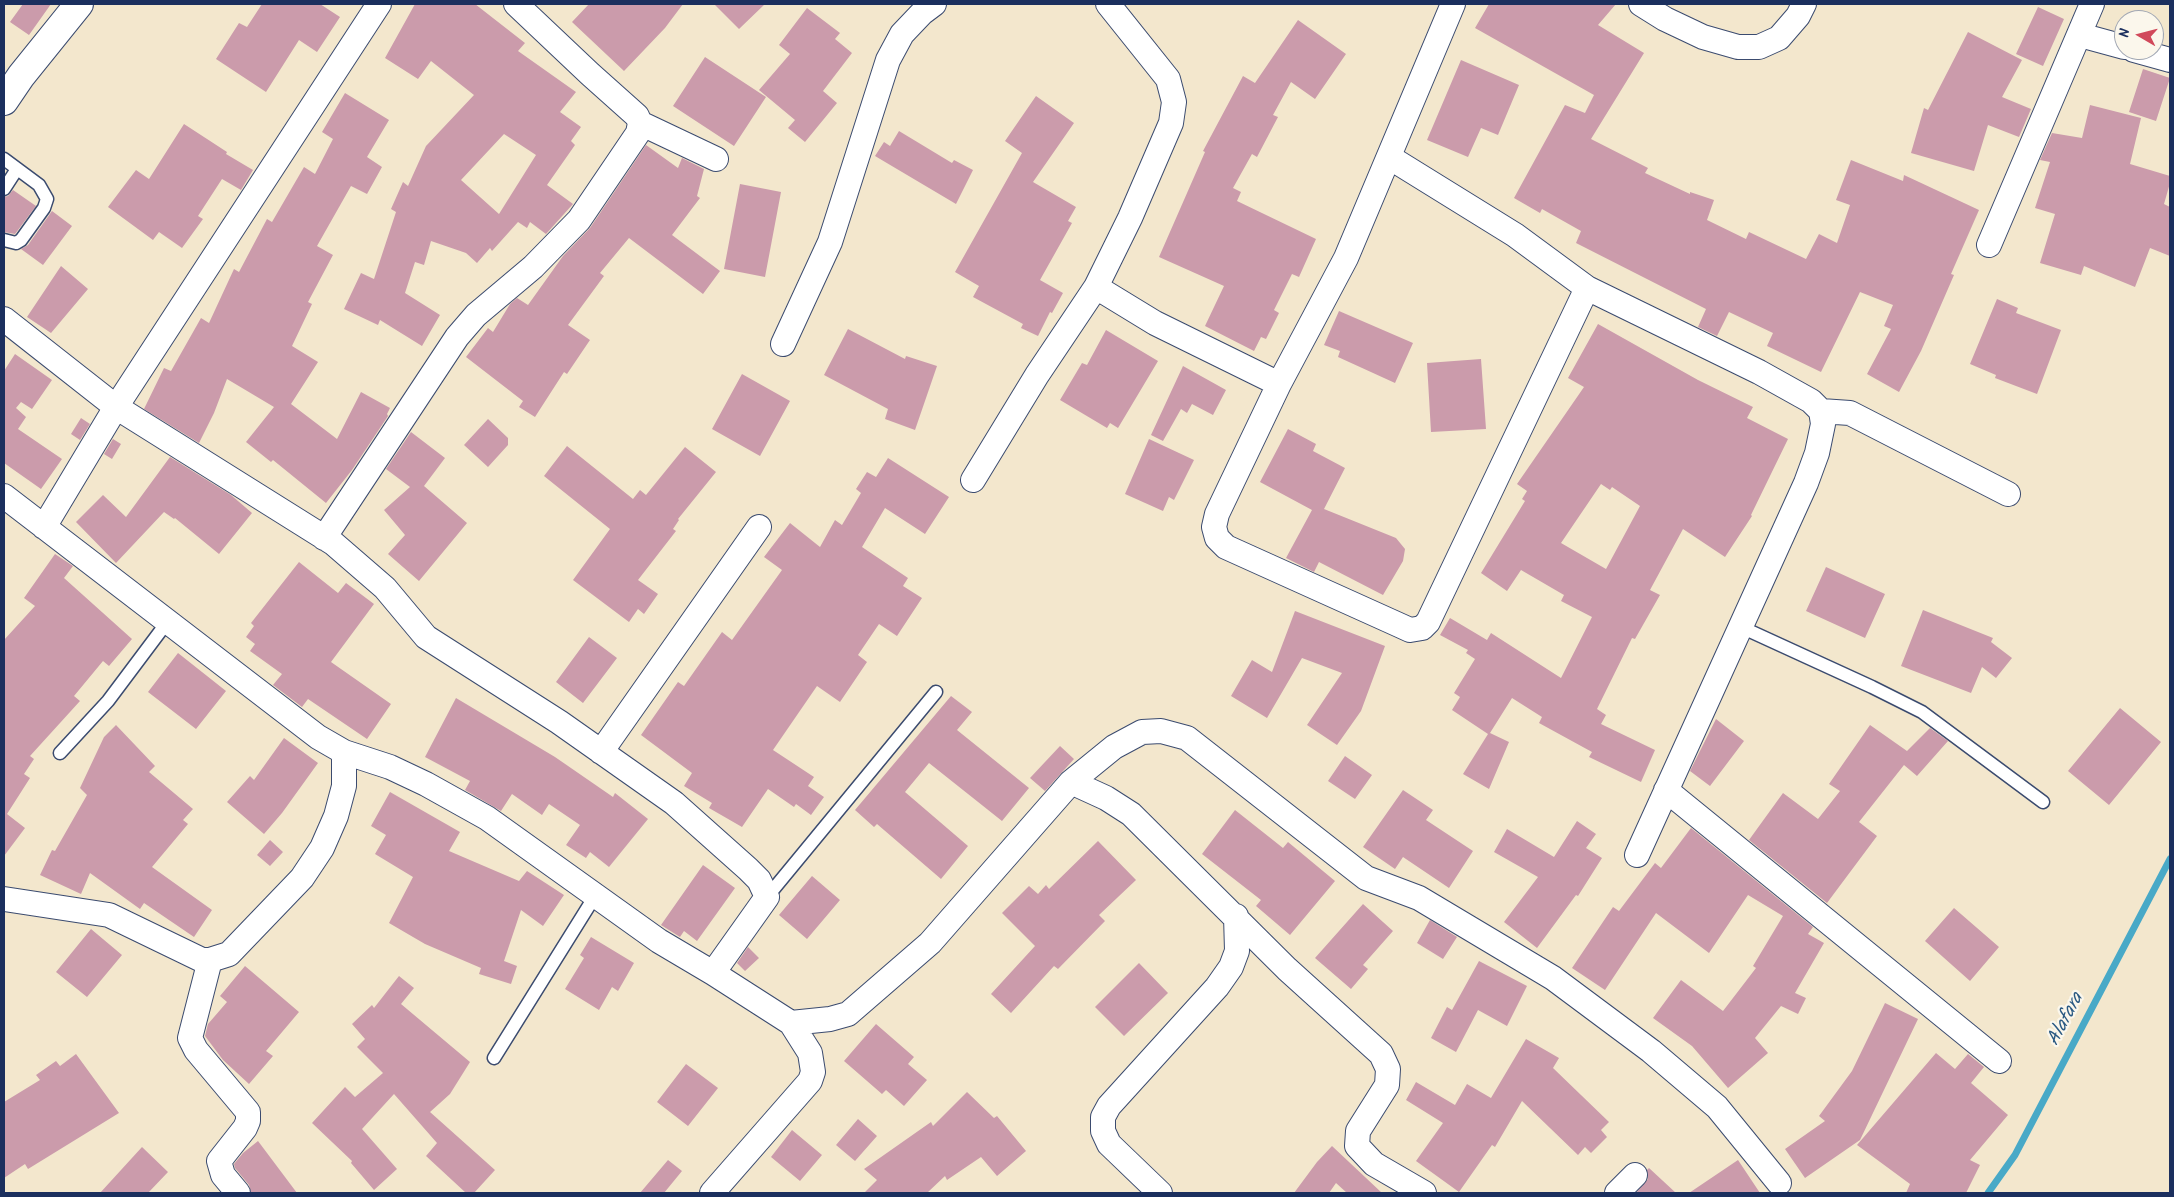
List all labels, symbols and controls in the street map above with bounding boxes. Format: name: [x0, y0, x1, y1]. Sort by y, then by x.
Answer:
north arrow: [2114, 10, 2164, 60]
text: N: [2114, 27, 2137, 39]
water label: Alafara: [2044, 990, 2090, 1050]

